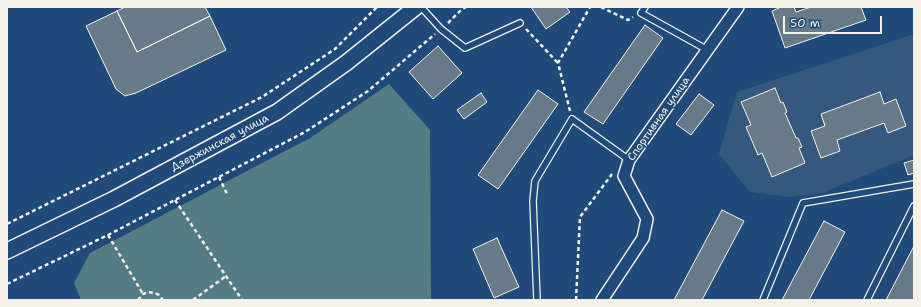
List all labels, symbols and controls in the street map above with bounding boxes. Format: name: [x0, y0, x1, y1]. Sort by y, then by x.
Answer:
scale bar: [785, 8, 884, 34]
text: 50 m: [790, 15, 820, 31]
street label: Спортивная улица: [625, 74, 693, 164]
street label: Дзержинская улица: [169, 112, 271, 174]

